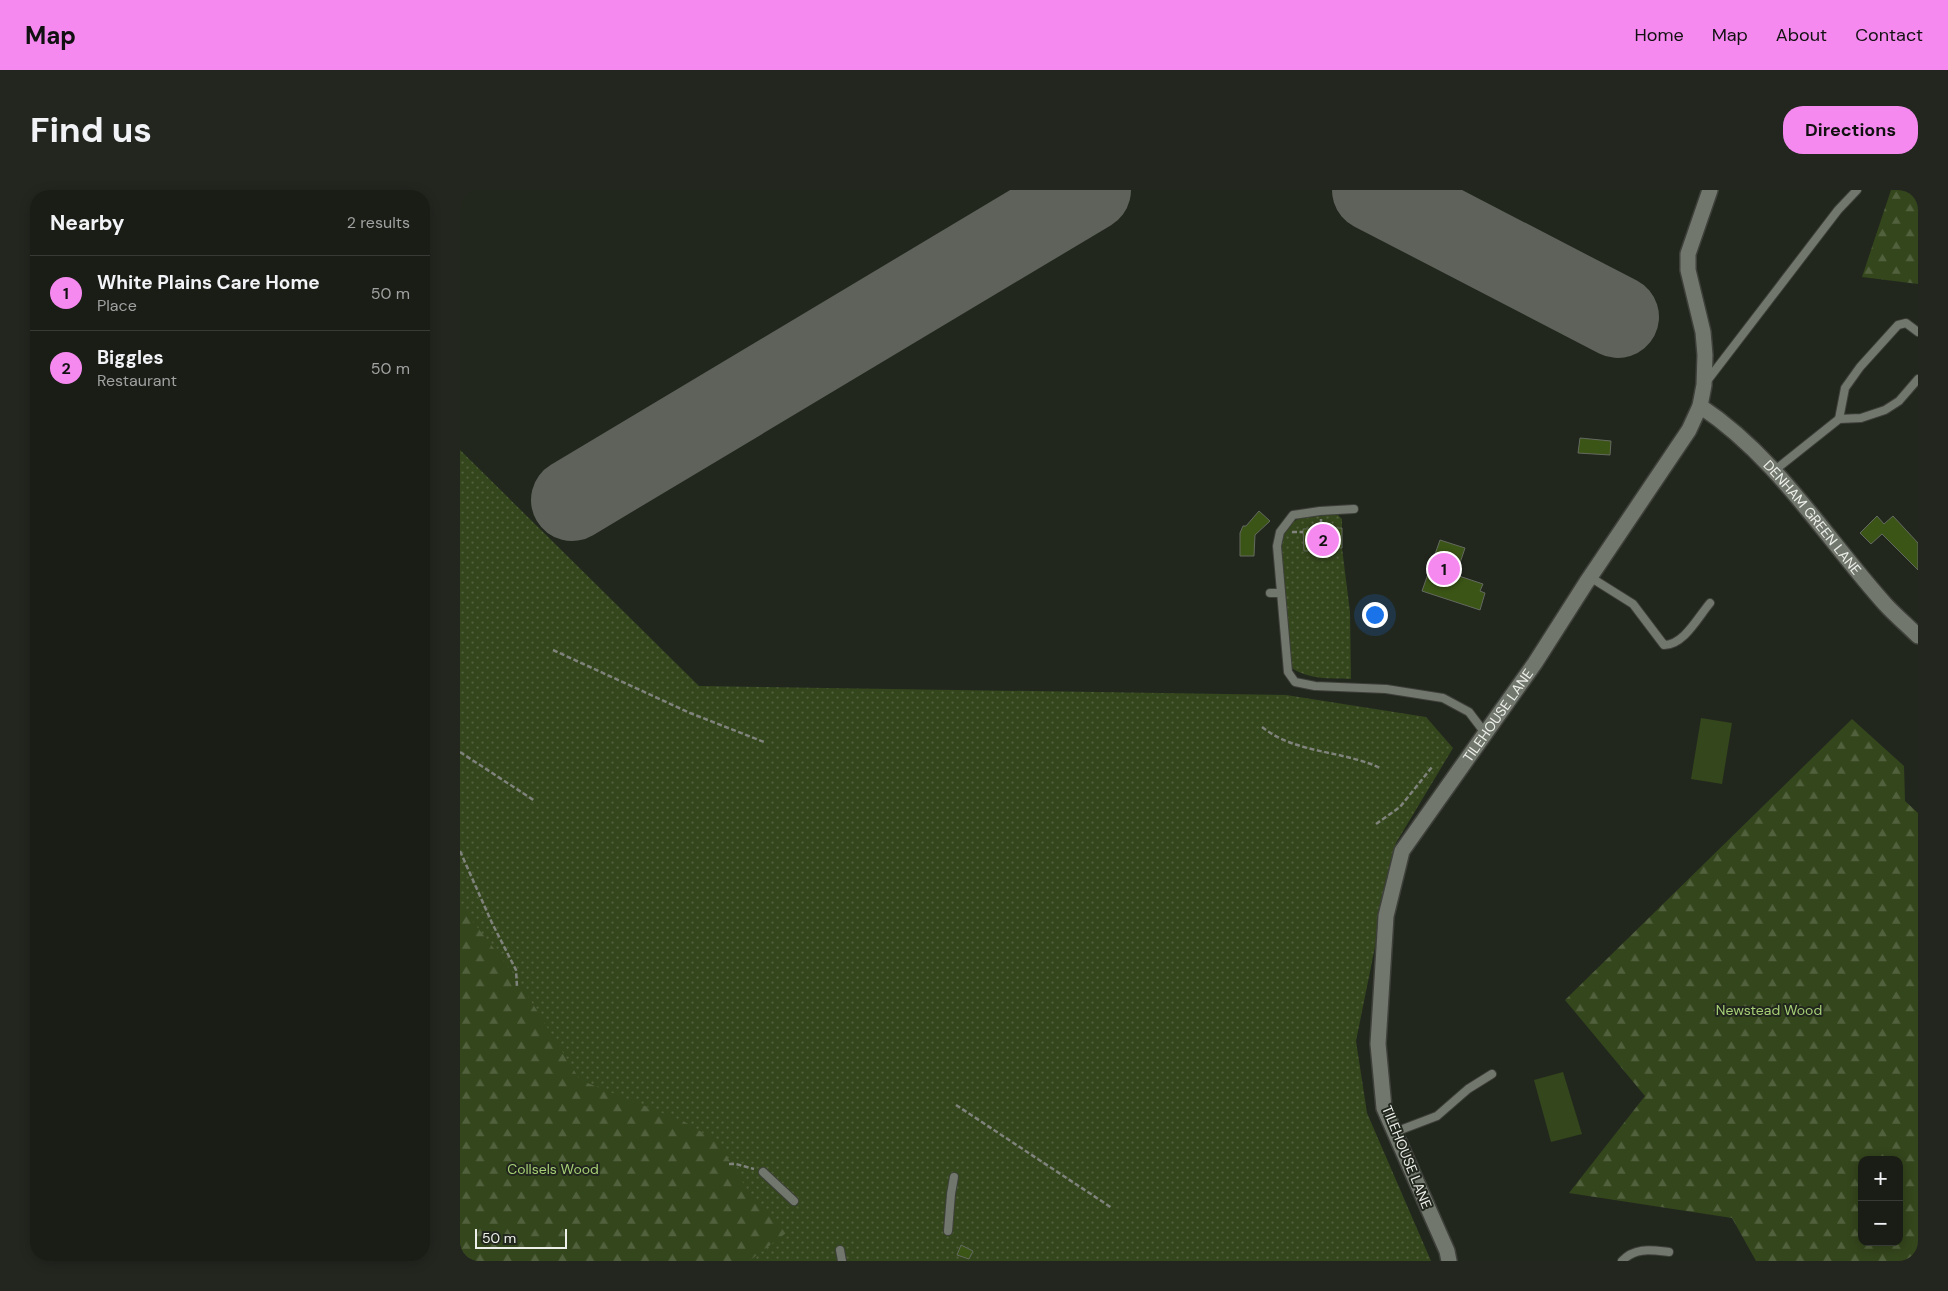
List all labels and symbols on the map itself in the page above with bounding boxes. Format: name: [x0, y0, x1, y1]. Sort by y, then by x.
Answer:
street label: DENHAM GREEN LANE: [1760, 456, 1865, 579]
pin: 2: [1307, 521, 1339, 559]
pin: 1: [1428, 550, 1460, 588]
your location: [1362, 602, 1388, 628]
street label: TILEHOUSE LANE: [1459, 665, 1537, 766]
park label: Newstead Wood: [1716, 1001, 1822, 1019]
street label: TILEHOUSE LANE: [1378, 1103, 1436, 1211]
park label: Collsels Wood: [507, 1160, 599, 1178]
scale bar: [475, 1226, 568, 1249]

